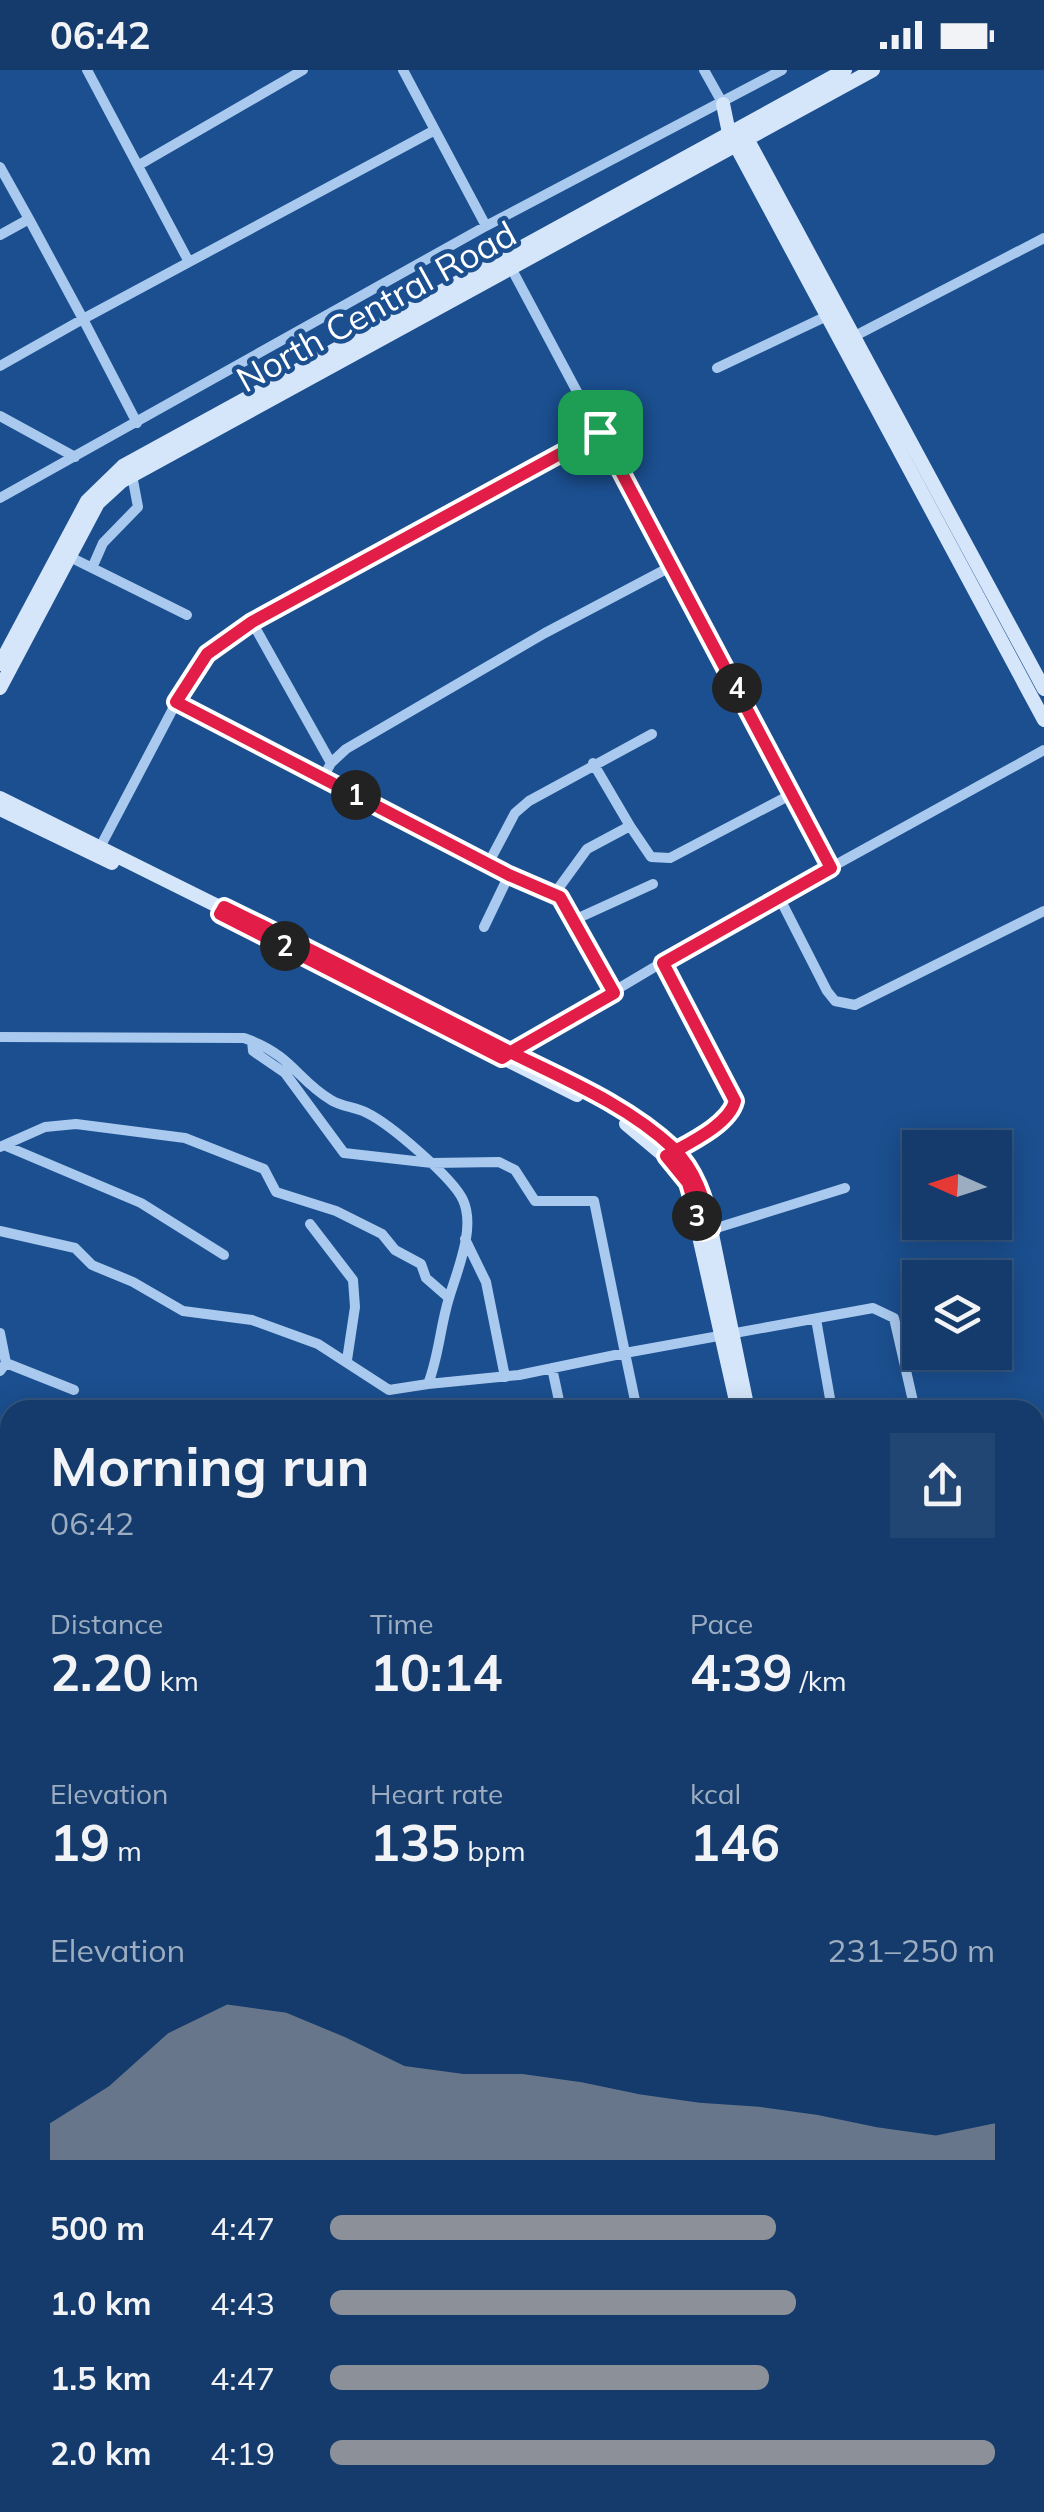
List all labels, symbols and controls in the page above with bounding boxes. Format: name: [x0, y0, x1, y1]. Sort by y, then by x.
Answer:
text: 06:42: [50, 11, 151, 59]
street label: North Central Road: [228, 211, 524, 401]
pin: [558, 390, 643, 475]
icon: arrive: [573, 405, 628, 460]
pin: 4: [712, 663, 762, 713]
text: 4: [729, 670, 745, 705]
pin: 1: [331, 770, 381, 820]
text: 1: [348, 777, 364, 812]
pin: 2: [260, 921, 310, 971]
text: 2: [277, 928, 293, 963]
north arrow: [902, 1130, 1012, 1240]
map controls: [902, 1130, 1012, 1370]
pin: 3: [672, 1191, 722, 1241]
text: 3: [689, 1198, 705, 1233]
button: layers: [902, 1260, 1012, 1370]
text: Morning run: [50, 1431, 370, 1500]
button: share: [890, 1433, 995, 1538]
text: 06:42: [50, 1503, 134, 1543]
text: Distance: [50, 1606, 163, 1641]
text: Time: [370, 1606, 433, 1641]
text: Pace: [690, 1606, 753, 1641]
text: 2.20: [50, 1641, 152, 1704]
text: 10:14: [370, 1641, 502, 1704]
text: 4:39: [690, 1641, 792, 1704]
text: km: [152, 1663, 199, 1698]
text: /km: [792, 1663, 847, 1698]
text: Elevation: [50, 1776, 168, 1811]
text: Heart rate: [370, 1776, 503, 1811]
text: kcal: [690, 1776, 741, 1811]
text: 19: [50, 1811, 110, 1874]
text: 135: [370, 1811, 460, 1874]
text: 146: [690, 1811, 780, 1874]
text: m: [110, 1833, 142, 1868]
text: bpm: [460, 1833, 526, 1868]
text: Elevation: [50, 1930, 185, 1970]
text: 231–250 m: [827, 1930, 995, 1970]
text: 500 m: [50, 2208, 145, 2248]
text: 4:47: [210, 2208, 275, 2248]
text: 1.0 km: [50, 2283, 152, 2323]
text: 4:43: [210, 2283, 275, 2323]
text: 1.5 km: [50, 2358, 152, 2398]
text: 4:47: [210, 2358, 275, 2398]
text: 2.0 km: [50, 2433, 152, 2473]
text: 4:19: [210, 2433, 275, 2473]

